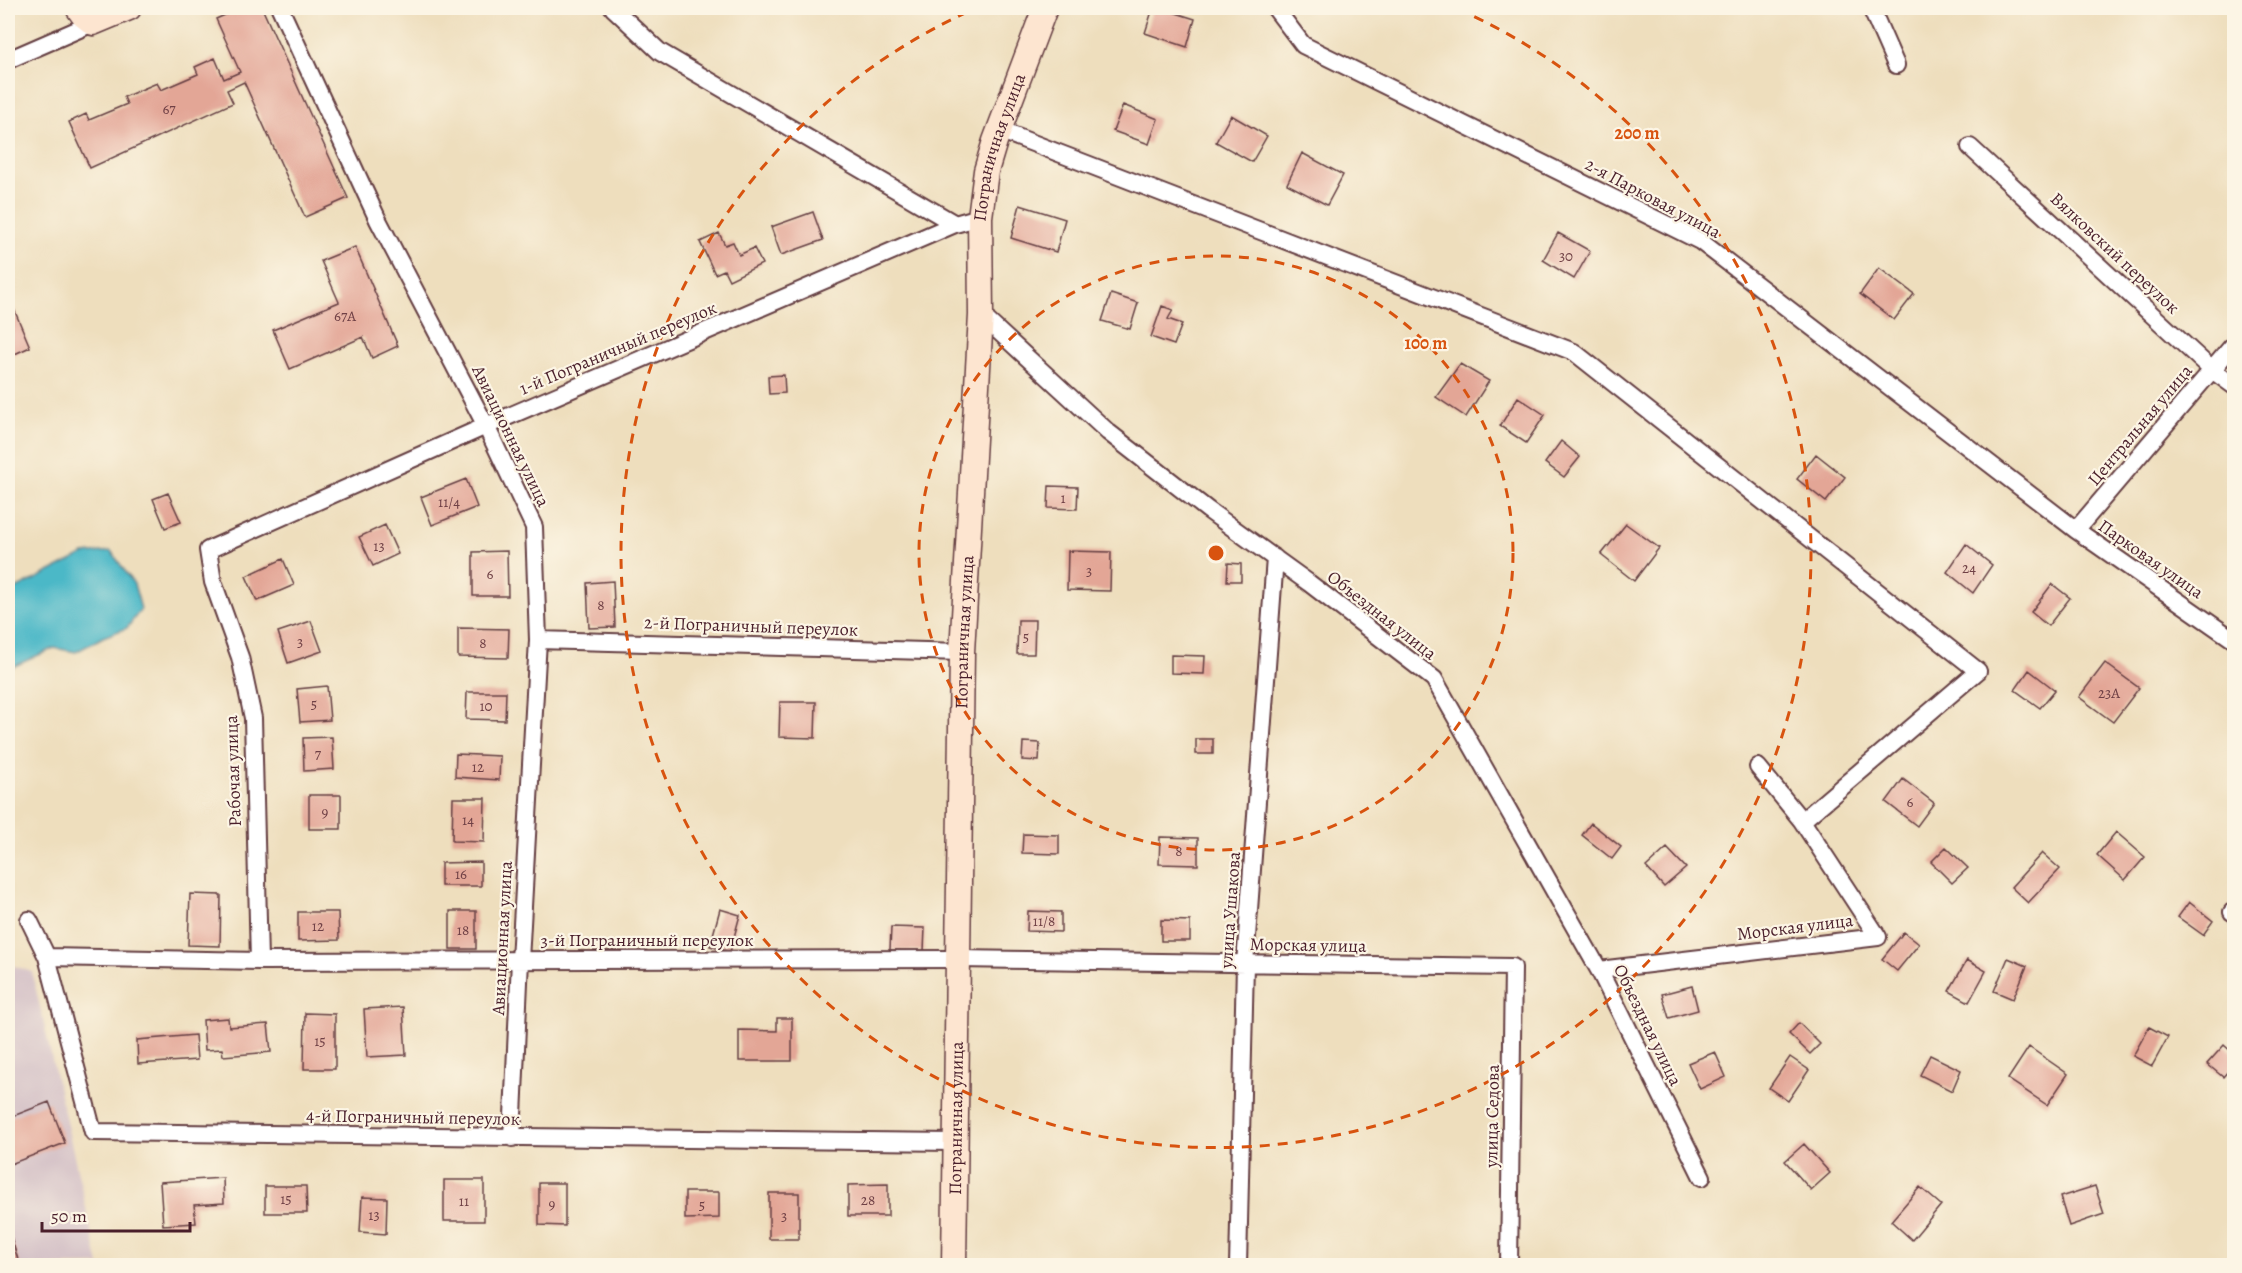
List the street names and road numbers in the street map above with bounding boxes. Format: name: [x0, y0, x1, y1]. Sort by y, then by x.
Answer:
street label: Пограничная улица: [968, 69, 1032, 223]
street label: 2-я Парковая улица: [1581, 152, 1726, 244]
street label: Вялковский переулок: [2045, 187, 2185, 319]
street label: 1-й Пограничный переулок: [516, 296, 720, 400]
street label: Центральная улица: [2082, 359, 2198, 491]
street label: Авиационная улица: [466, 360, 556, 511]
street label: Парковая улица: [2094, 514, 2209, 605]
street label: Пограничная улица: [949, 554, 979, 709]
street label: Объездная улица: [1322, 565, 1442, 666]
street label: 2-й Пограничный переулок: [644, 610, 858, 642]
street label: Рабочая улица: [219, 714, 247, 827]
street label: улица Ушакова: [1214, 850, 1246, 970]
street label: Авиационная улица: [486, 859, 518, 1017]
street label: Морская улица: [1736, 908, 1855, 946]
street label: 3-й Пограничный переулок: [540, 928, 754, 952]
street label: Морская улица: [1249, 932, 1367, 958]
street label: Объездная улица: [1608, 960, 1688, 1090]
street label: Пограничная улица: [943, 1040, 969, 1195]
street label: улица Седова: [1479, 1063, 1505, 1169]
street label: 4-й Пограничный переулок: [306, 1103, 520, 1131]

